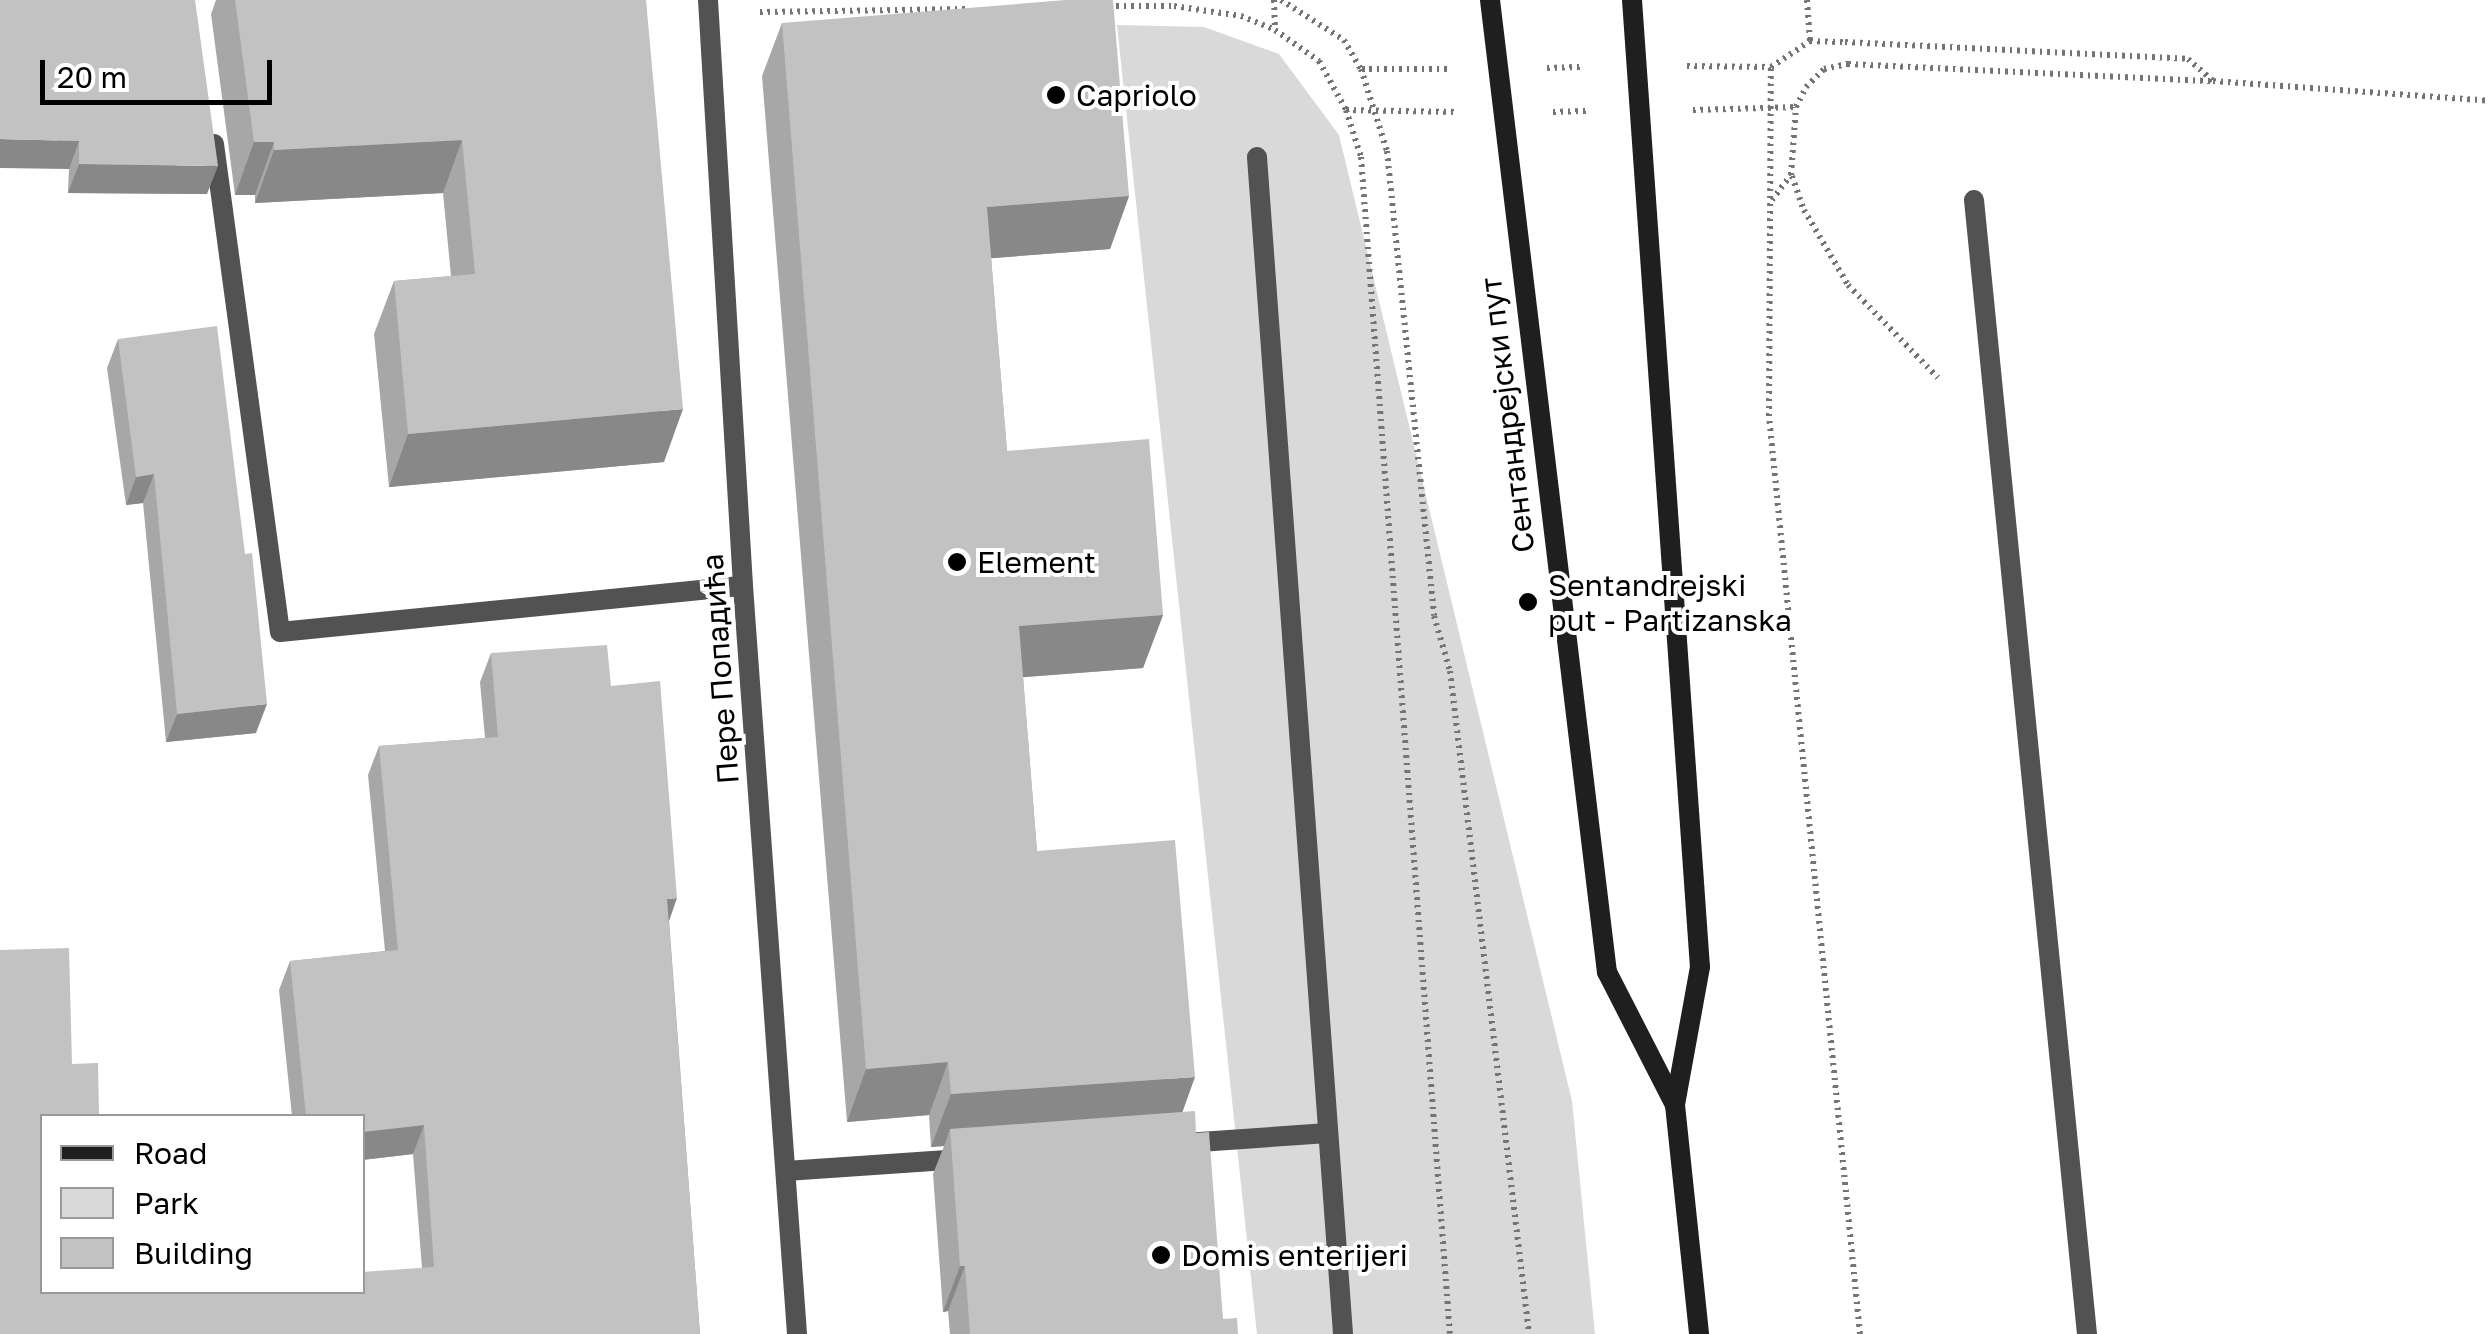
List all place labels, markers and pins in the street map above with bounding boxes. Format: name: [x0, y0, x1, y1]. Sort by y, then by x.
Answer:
place label: Capriolo: [1076, 77, 1197, 113]
marker: Capriolo: [1045, 84, 1067, 106]
place label: Element: [977, 544, 1096, 580]
marker: Element: [946, 551, 968, 573]
place label: Sentandrejski put - Partizanska: [1548, 567, 1792, 638]
marker: Sentandrejski put - Partizanska: [1517, 591, 1539, 613]
place label: Domis enterijeri: [1181, 1237, 1408, 1273]
marker: Domis enterijeri: [1150, 1244, 1172, 1266]

